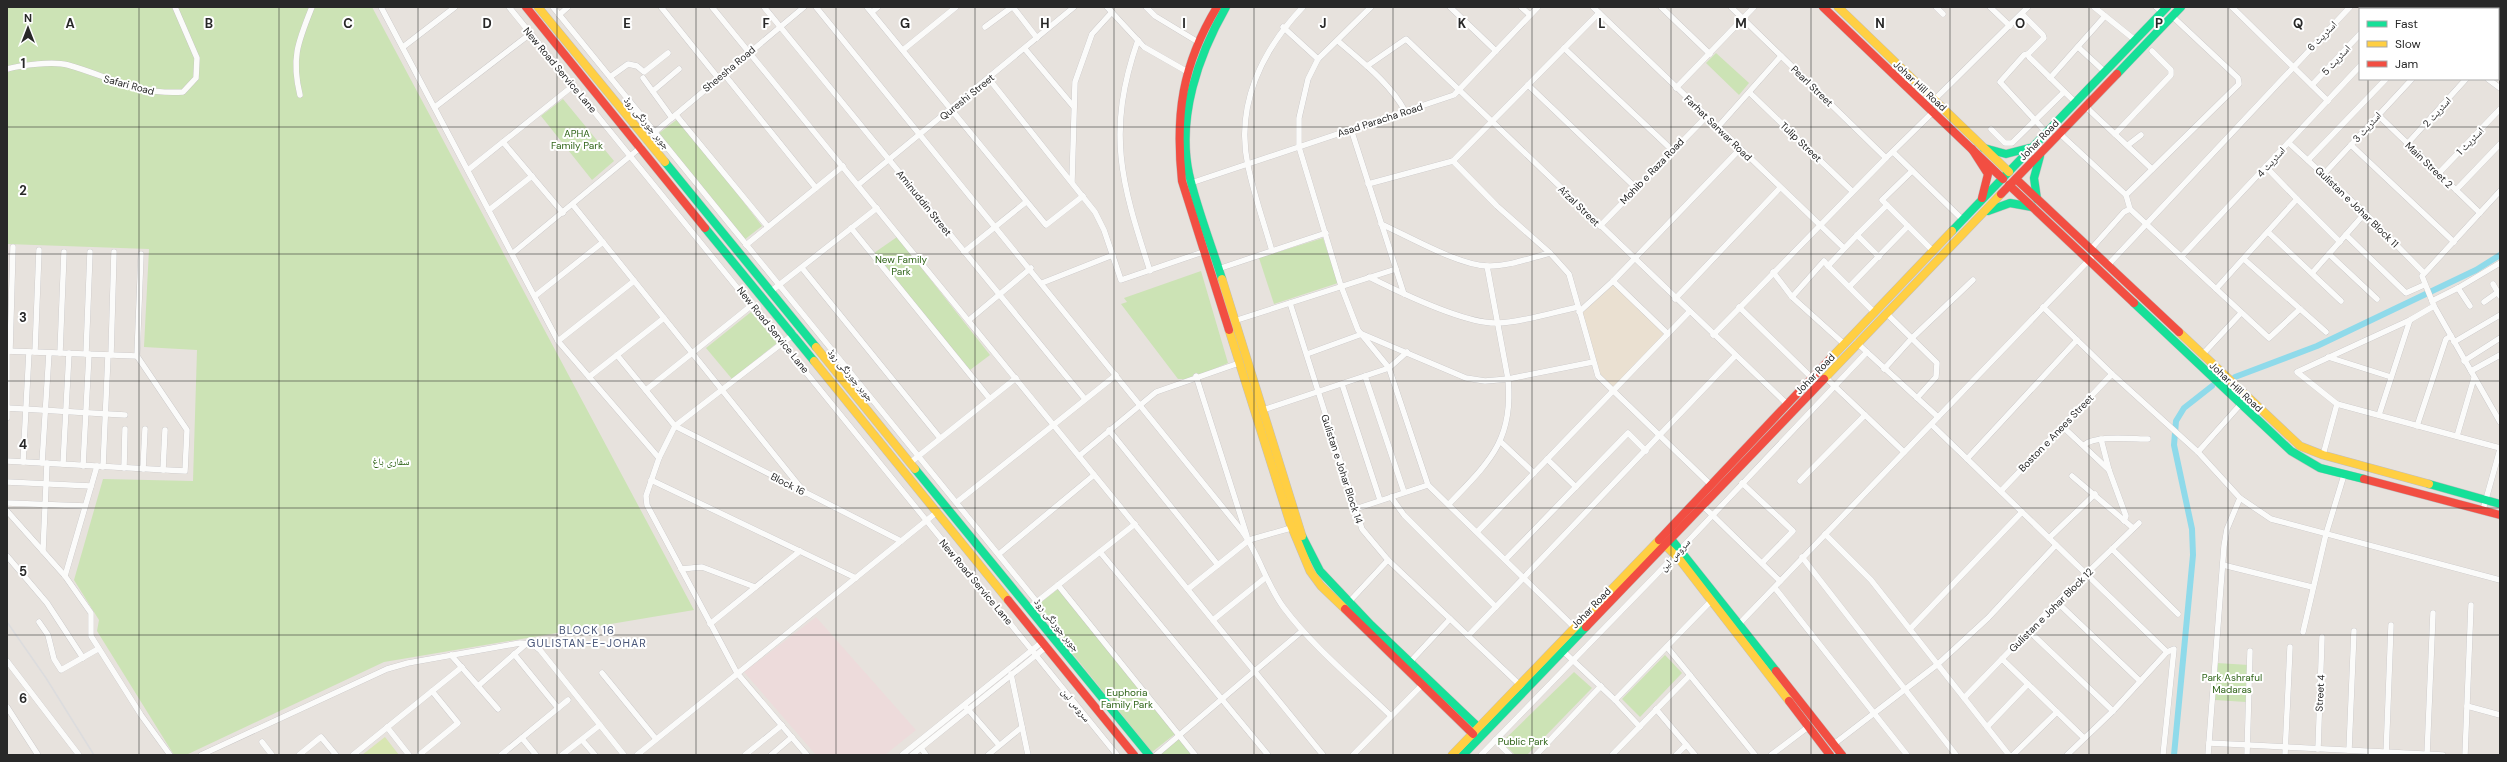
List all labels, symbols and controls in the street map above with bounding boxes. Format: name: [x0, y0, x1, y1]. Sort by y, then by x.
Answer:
north arrow: [8, 8, 48, 48]
legend: [2359, 8, 2499, 80]
text: N: [24, 11, 32, 25]
text: A: [65, 15, 75, 32]
text: B: [205, 15, 213, 32]
text: C: [343, 15, 353, 32]
text: D: [482, 15, 492, 32]
text: E: [623, 15, 631, 32]
text: F: [762, 15, 770, 32]
text: G: [900, 15, 910, 32]
text: H: [1040, 15, 1050, 32]
text: I: [1182, 15, 1186, 32]
text: J: [1319, 15, 1327, 32]
text: K: [1458, 15, 1467, 32]
text: L: [1598, 15, 1606, 32]
text: M: [1735, 15, 1747, 32]
text: N: [1875, 15, 1885, 32]
text: O: [2015, 15, 2025, 32]
text: P: [2155, 15, 2163, 32]
text: Q: [2293, 15, 2303, 32]
text: Fast: [2395, 16, 2418, 32]
street label: اسٹریٹ 6: [2304, 18, 2340, 54]
street label: New Road Service Lane: [520, 25, 600, 116]
text: Slow: [2395, 36, 2421, 52]
street label: اسٹریٹ 5: [2319, 42, 2353, 78]
street label: Sheesha Road: [700, 43, 758, 95]
text: 1: [21, 55, 25, 72]
text: Jam: [2395, 56, 2418, 72]
street label: Johar Hill Road: [1891, 58, 1949, 114]
street label: Pearl Street: [1788, 63, 1836, 109]
street label: Qureshi Street: [937, 71, 997, 123]
street label: Safari Road: [102, 72, 156, 98]
street label: Farhat Sarwar Road: [1681, 92, 1755, 164]
street label: جوہر چورنگی روڈ: [621, 94, 673, 153]
street label: اسٹریٹ 2: [2420, 94, 2454, 130]
street label: Asad Paracha Road: [1336, 100, 1424, 140]
street label: اسٹریٹ 3: [2350, 109, 2384, 145]
street label: Johar Road: [2016, 117, 2062, 163]
street label: Tulip Street: [1778, 119, 1825, 165]
street label: اسٹریٹ 1: [2454, 124, 2486, 158]
park label: APHA Family Park: [551, 127, 603, 152]
street label: Mohib e Raza Road: [1617, 135, 1687, 207]
street label: Main Street 2: [2402, 139, 2456, 191]
street label: اسٹریٹ 4: [2254, 144, 2288, 180]
street label: Gulistan e Johar Block 11: [2312, 164, 2402, 250]
street label: Aminuddin Street: [893, 167, 955, 239]
text: 2: [19, 182, 27, 199]
street label: Afzal Street: [1555, 183, 1603, 229]
park label: New Family Park: [875, 253, 928, 278]
street label: New Road Service Lane: [734, 284, 812, 376]
text: 3: [19, 309, 27, 326]
street label: جوہر چورنگی روڈ: [825, 346, 877, 405]
street label: Johar Road: [1792, 351, 1838, 397]
street label: Johar Hill Road: [2207, 359, 2265, 415]
street label: Boston e Anees Street: [2016, 391, 2096, 475]
street label: Gulistan e Johar Block 14: [1318, 413, 1366, 525]
text: 4: [19, 436, 27, 453]
park label: سفاری باغ: [373, 455, 410, 468]
street label: Block 16: [769, 470, 807, 498]
street label: سروس لین: [1657, 536, 1693, 574]
street label: New Road Service Lane: [936, 537, 1016, 628]
text: 5: [19, 563, 27, 580]
street label: Gulistan e Johar Block 12: [2006, 565, 2096, 655]
street label: Johar Road: [1568, 585, 1614, 631]
street label: جوہر چورنگی روڈ: [1032, 596, 1083, 655]
district label: BLOCK 16 GULISTAN-E-JOHAR: [527, 623, 647, 650]
park label: Park Ashraful Madaras: [2202, 671, 2262, 696]
street label: Street 4: [2313, 674, 2327, 712]
street label: سروس لین: [1058, 685, 1094, 725]
park label: Euphoria Family Park: [1101, 686, 1153, 711]
text: 6: [19, 690, 27, 707]
park label: Public Park: [1498, 735, 1548, 748]

